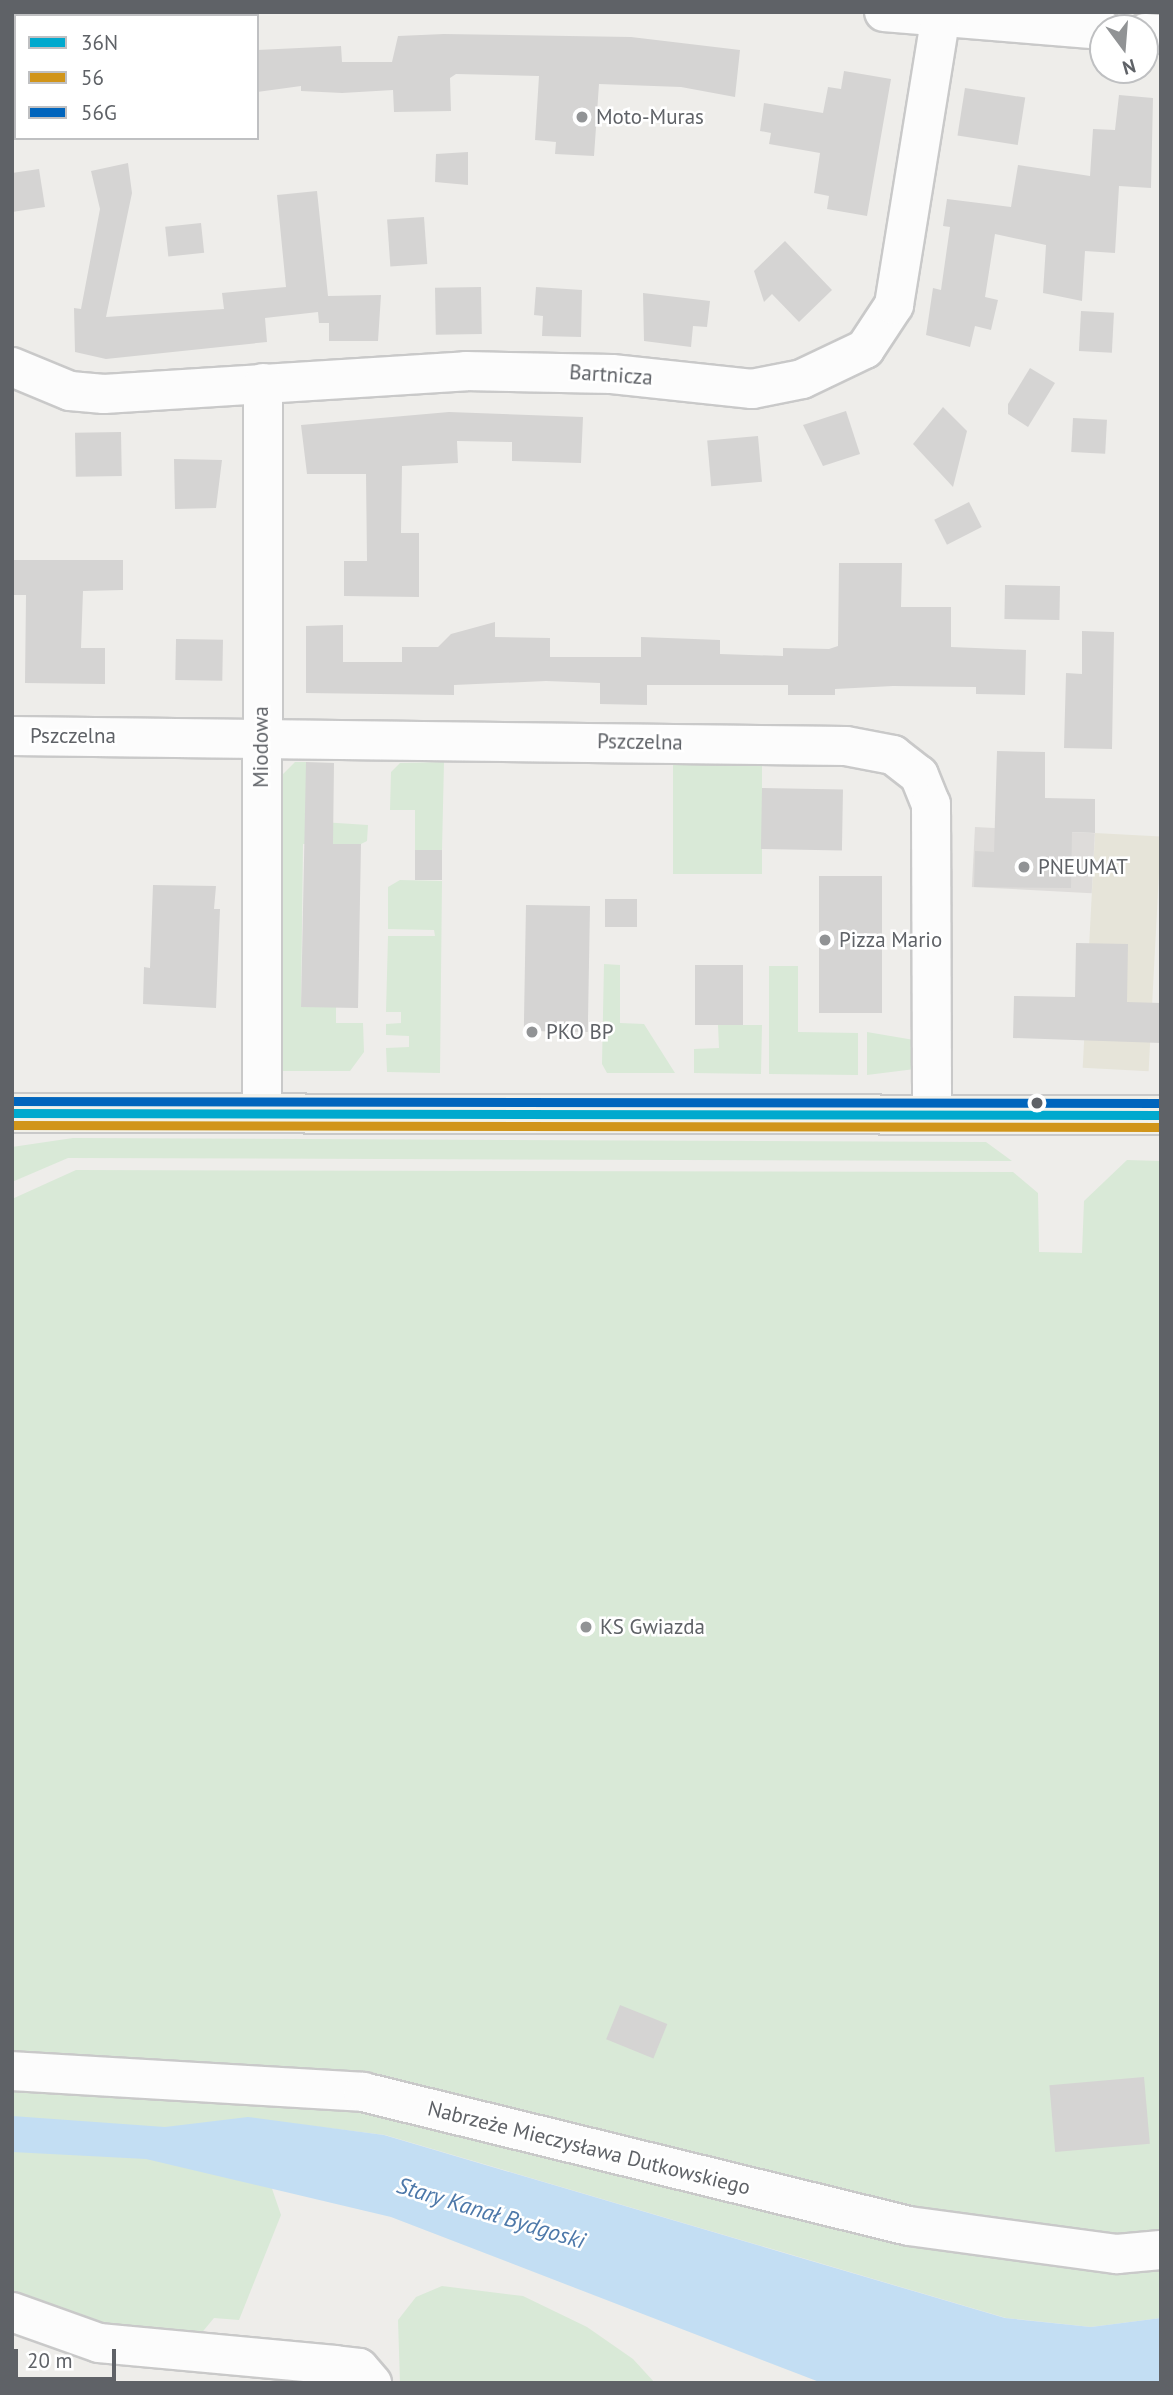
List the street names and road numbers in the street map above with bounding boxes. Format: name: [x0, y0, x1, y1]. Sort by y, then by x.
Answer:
street label: Bartnicza: [568, 360, 654, 390]
street label: Miodowa: [248, 706, 274, 788]
street label: Pszczelna: [30, 723, 116, 749]
street label: Pszczelna: [597, 729, 683, 755]
street label: Nabrzeże Mieczysława Dutkowskiego: [425, 2096, 753, 2200]

